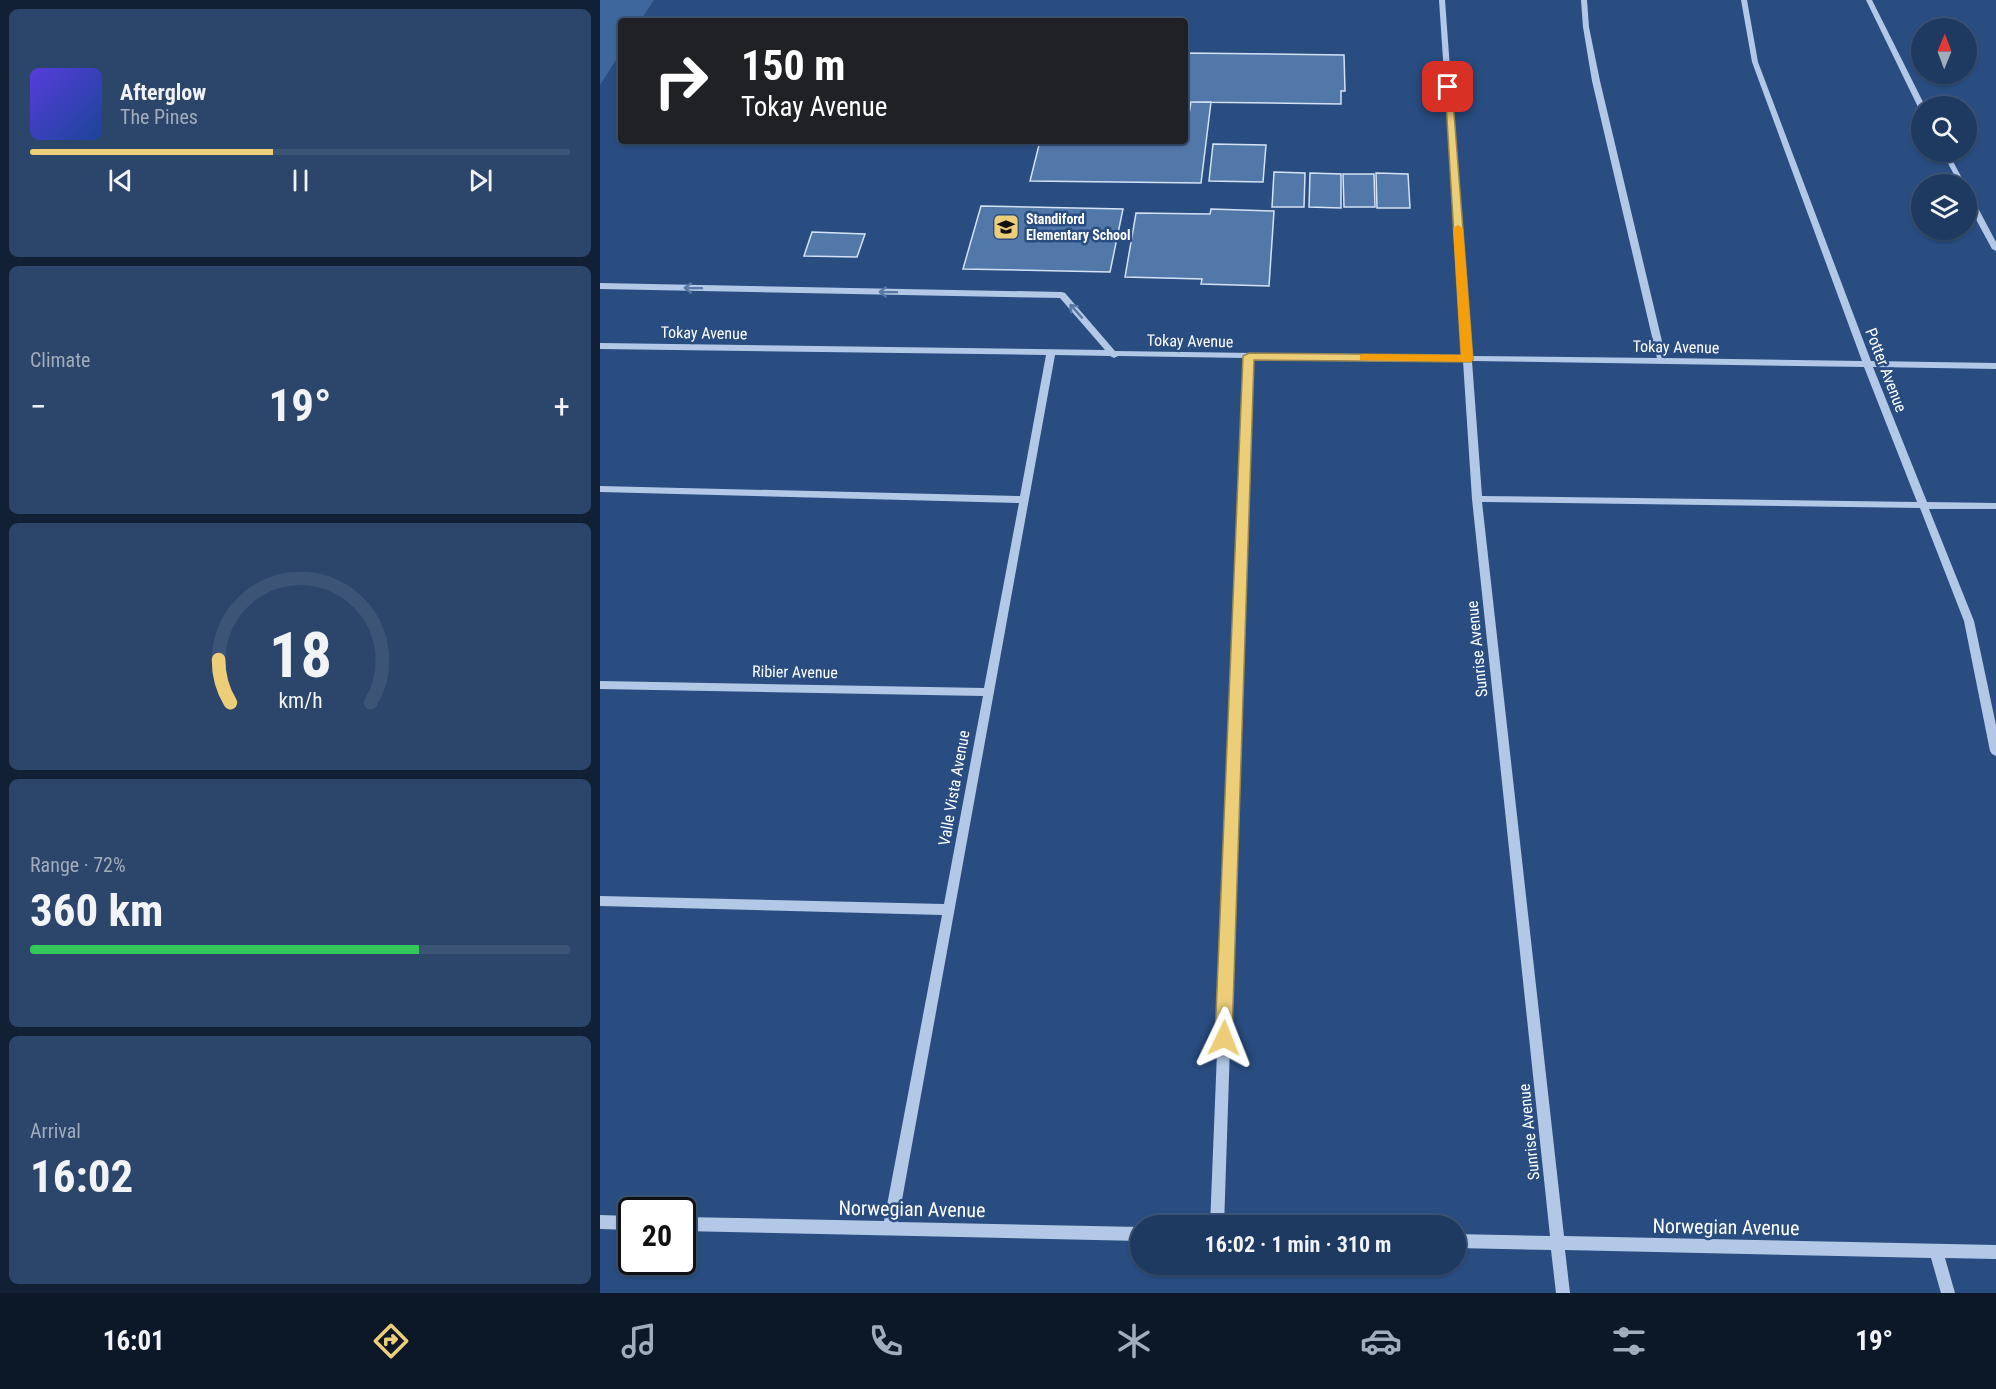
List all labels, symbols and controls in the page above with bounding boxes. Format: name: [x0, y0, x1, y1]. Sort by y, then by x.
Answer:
north arrow: [1911, 18, 1977, 84]
map controls: [1911, 18, 1977, 240]
text: 150 m: [741, 41, 846, 90]
icon: right: [642, 42, 720, 120]
pin: [1422, 61, 1473, 112]
icon: arrive: [1431, 70, 1464, 103]
text: Afterglow: [120, 80, 206, 105]
text: Tokay Avenue: [741, 91, 887, 123]
button: search: [1911, 96, 1977, 162]
text: The Pines: [120, 105, 198, 129]
icon: previous: [104, 164, 137, 197]
icon: pause: [284, 164, 317, 197]
icon: next: [464, 164, 497, 197]
button: layers: [1911, 174, 1977, 240]
place label: Standiford Elementary School: [1026, 211, 1131, 243]
school or university icon: Standiford Elementary School: [991, 212, 1021, 242]
one-way arrow: [683, 282, 703, 294]
one-way arrow: [878, 286, 898, 298]
one-way arrow: [1069, 304, 1083, 319]
street label: Tokay Avenue: [660, 323, 748, 343]
street label: Potter Avenue: [1861, 325, 1911, 415]
street label: Tokay Avenue: [1146, 331, 1234, 351]
street label: Tokay Avenue: [1632, 337, 1720, 357]
text: Climate: [30, 348, 90, 372]
text: 19°: [269, 379, 332, 432]
text: −: [30, 387, 47, 426]
text: +: [554, 387, 570, 426]
street label: Sunrise Avenue: [1462, 600, 1492, 698]
text: 18: [268, 620, 332, 693]
street label: Ribier Avenue: [752, 662, 838, 682]
text: km/h: [278, 689, 322, 714]
street label: Valle Vista Avenue: [934, 729, 974, 847]
text: Range · 72%: [30, 853, 126, 877]
text: 360 km: [30, 884, 163, 937]
position arrow: [1192, 1006, 1256, 1070]
street label: Sunrise Avenue: [1514, 1083, 1544, 1181]
text: Arrival: [30, 1119, 81, 1143]
text: 16:02: [30, 1150, 133, 1203]
street label: Norwegian Avenue: [838, 1196, 986, 1222]
speed limit sign: 20: [618, 1197, 696, 1275]
street label: Norwegian Avenue: [1652, 1214, 1800, 1240]
text: 16:02 · 1 min · 310 m: [1205, 1232, 1391, 1257]
icon: directions: [370, 1320, 412, 1362]
icon: music: [618, 1320, 660, 1362]
icon: phone: [865, 1320, 907, 1362]
icon: climate: [1113, 1320, 1155, 1362]
icon: car: [1360, 1320, 1402, 1362]
icon: filters: [1608, 1320, 1650, 1362]
text: 16:01: [103, 1325, 165, 1357]
text: 19°: [1855, 1325, 1893, 1357]

